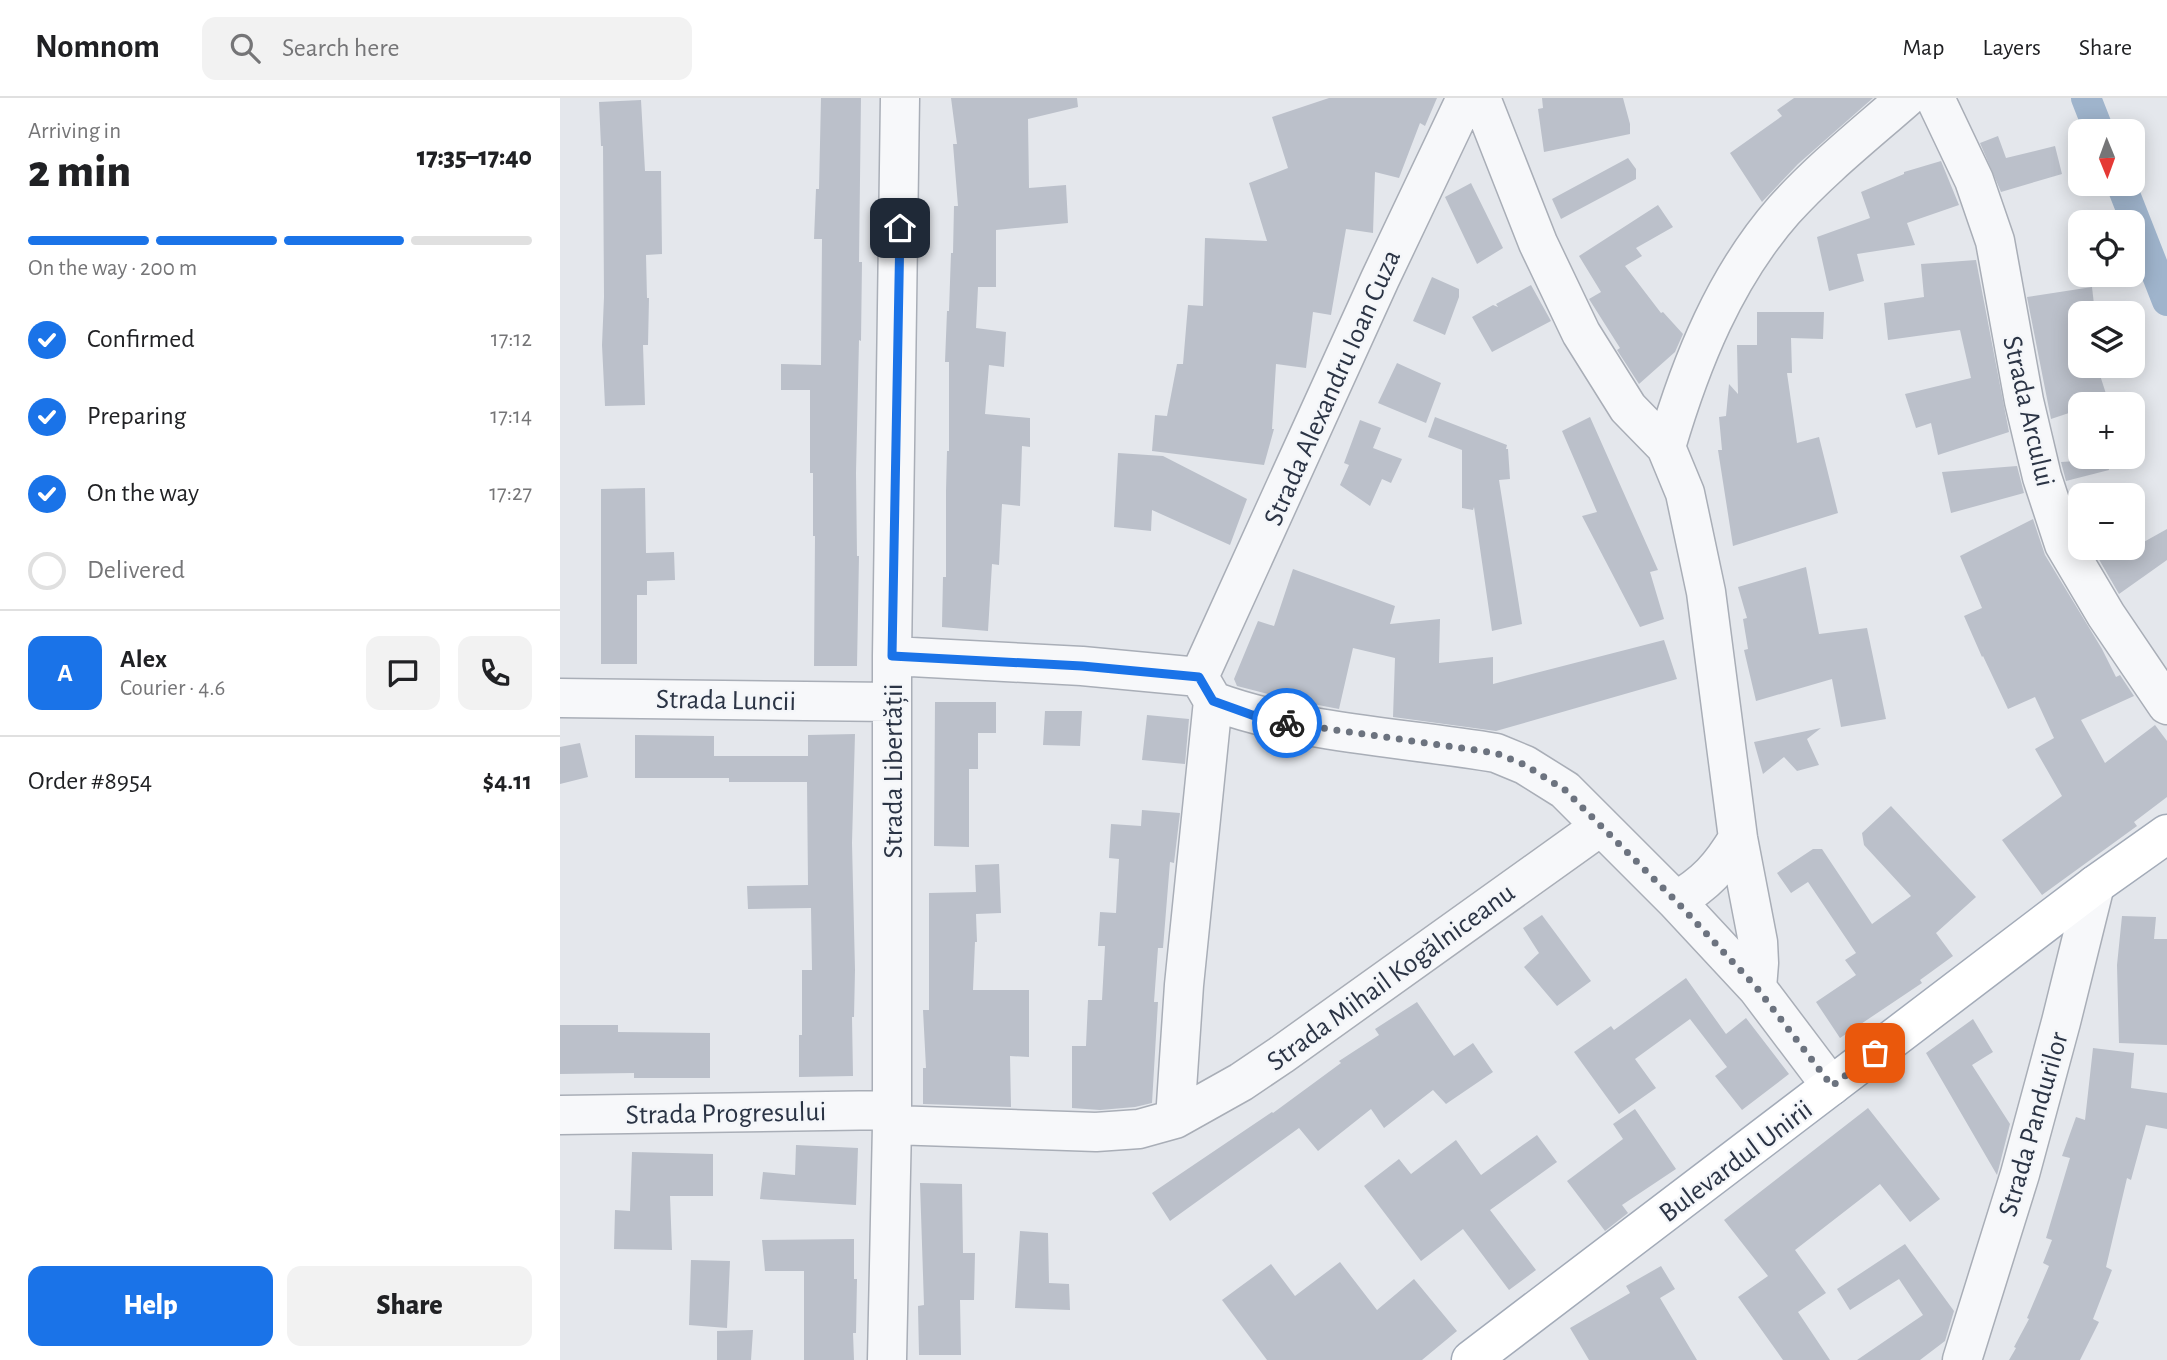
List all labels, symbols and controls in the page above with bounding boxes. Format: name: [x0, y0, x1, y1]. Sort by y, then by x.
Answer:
search box: [202, 17, 692, 80]
icon: search: [226, 29, 264, 67]
text: Nomnom: [35, 31, 160, 64]
text: Search here: [282, 35, 400, 61]
text: Map: [1902, 36, 1944, 60]
text: Layers: [1982, 36, 2041, 60]
text: Share: [2079, 36, 2132, 60]
north arrow: [2068, 119, 2146, 196]
map controls: [2068, 119, 2145, 560]
text: Arriving in: [28, 120, 121, 143]
text: 17:35–17:40: [417, 144, 532, 170]
text: 2 min: [28, 149, 131, 195]
pin: [870, 198, 930, 258]
icon: home: [881, 209, 919, 247]
button: locate: [2068, 210, 2145, 287]
street label: Strada Alexandru Ioan Cuza: [1259, 246, 1406, 530]
text: On the way · 200 m: [28, 257, 197, 280]
button: layers: [2068, 301, 2145, 378]
icon: check: [28, 321, 66, 359]
text: Confirmed: [87, 326, 195, 352]
text: 17:12: [491, 328, 532, 351]
street label: Strada Arcului: [1997, 333, 2059, 490]
button: +: [2068, 392, 2145, 469]
icon: check: [28, 398, 66, 436]
text: Preparing: [87, 403, 186, 429]
text: 17:14: [490, 405, 532, 428]
icon: check: [28, 475, 66, 513]
text: On the way: [87, 480, 199, 506]
text: 17:27: [489, 482, 532, 505]
button: −: [2068, 483, 2145, 560]
text: Delivered: [87, 557, 185, 583]
button: chat: [366, 636, 440, 710]
button: phone: [458, 636, 532, 710]
text: Alex: [120, 646, 167, 672]
text: A: [57, 660, 73, 686]
text: Courier · 4.6: [120, 677, 225, 700]
street label: Strada Libertății: [880, 683, 909, 859]
street label: Strada Luncii: [656, 686, 796, 716]
courier: [1252, 688, 1322, 758]
icon: bike: [1268, 704, 1306, 742]
text: Order #8954: [28, 768, 152, 794]
text: $4.11: [483, 768, 532, 794]
street label: Strada Mihail Kogălniceanu: [1262, 879, 1520, 1077]
pin: [1845, 1023, 1905, 1083]
street label: Strada Pandurilor: [1994, 1029, 2074, 1220]
icon: bag: [1856, 1034, 1894, 1072]
street label: Bulevardul Unirii: [1655, 1095, 1818, 1228]
street label: Strada Progresului: [625, 1098, 827, 1130]
button: Help: [28, 1266, 273, 1346]
button: Share: [287, 1266, 532, 1346]

